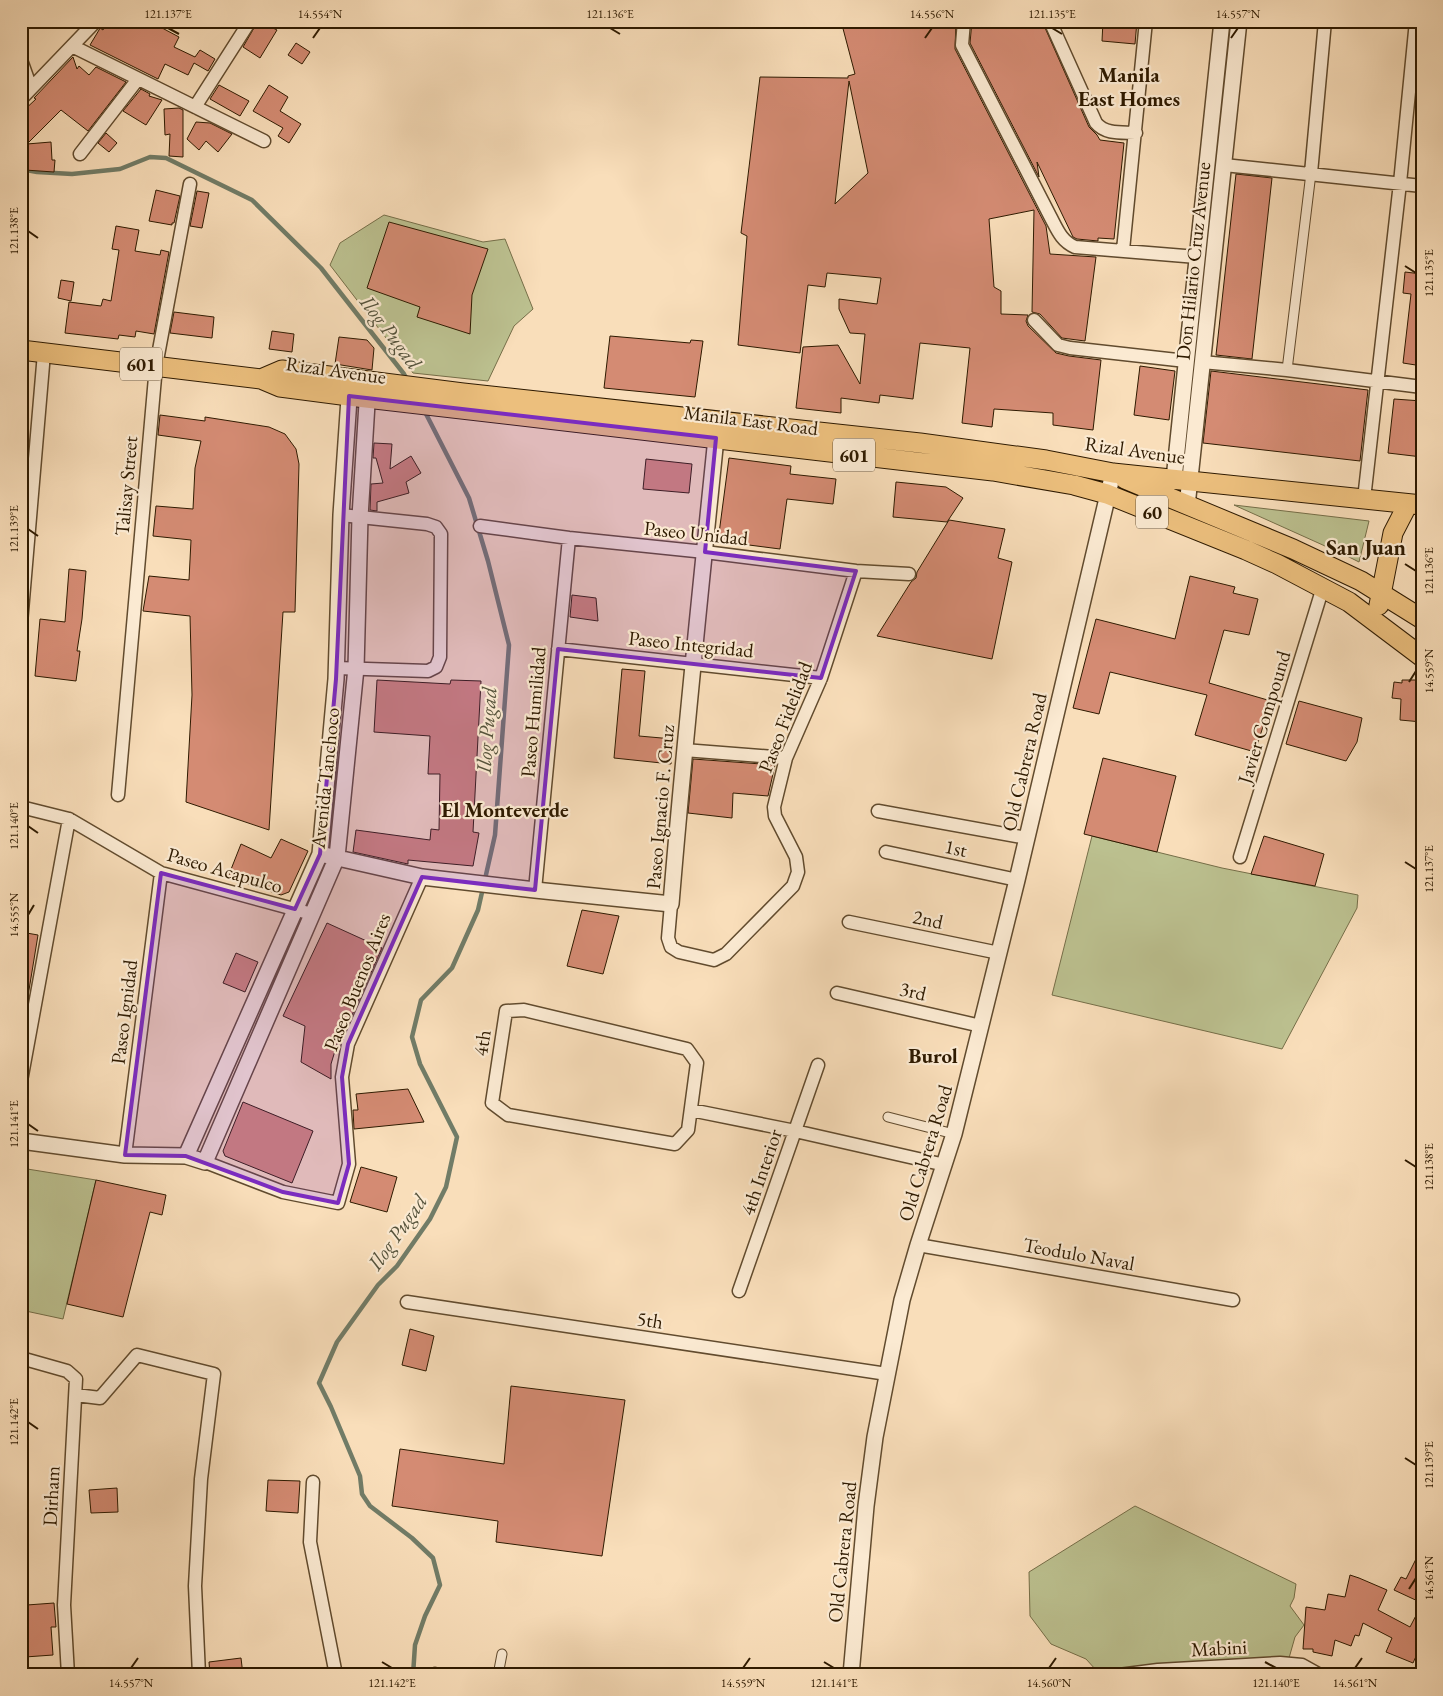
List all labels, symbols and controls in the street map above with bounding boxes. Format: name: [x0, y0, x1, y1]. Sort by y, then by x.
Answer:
text: 121.137°E: [144, 6, 192, 22]
text: 14.554°N: [298, 6, 343, 22]
text: 121.136°E: [586, 6, 634, 22]
text: 14.556°N: [910, 6, 955, 22]
text: 121.135°E: [1028, 6, 1076, 22]
text: 14.557°N: [1216, 6, 1261, 22]
district label: Manila East Homes: [1078, 61, 1180, 112]
street label: Don Hilario Cruz Avenue: [1170, 160, 1216, 361]
text: 121.138°E: [6, 207, 22, 255]
text: 121.135°E: [1421, 249, 1437, 297]
water label: Ilog Pugad: [354, 289, 428, 375]
road number: 601: [120, 348, 162, 380]
street label: Rizal Avenue: [284, 350, 388, 390]
street label: Manila East Road: [682, 399, 821, 441]
street label: Rizal Avenue: [1083, 430, 1187, 470]
street label: Talisay Street: [109, 434, 143, 537]
road number: 601: [833, 438, 875, 472]
road number: 60: [1136, 496, 1168, 528]
text: 121.139°E: [6, 505, 22, 553]
street label: Paseo Unidad: [643, 515, 750, 551]
district label: San Juan: [1326, 533, 1407, 562]
text: 121.136°E: [1421, 547, 1437, 595]
street label: Paseo Integridad: [627, 624, 756, 664]
street label: Paseo Humilidad: [514, 645, 552, 778]
street label: Javier Compound: [1231, 647, 1297, 789]
text: 14.559°N: [1421, 648, 1437, 693]
street label: Paseo Fidelidad: [752, 657, 818, 776]
water label: Ilog Pugad: [469, 686, 502, 775]
street label: Old Cabrera Road: [995, 689, 1053, 834]
street label: Avenida Tanchoco: [305, 706, 345, 851]
street label: Paseo Ignacio F. Cruz: [640, 723, 680, 890]
district label: El Monteverde: [441, 796, 569, 823]
text: 121.140°E: [6, 802, 22, 850]
street label: 1st: [942, 833, 970, 863]
street label: Paseo Acapulco: [164, 841, 286, 899]
text: 121.137°E: [1421, 845, 1437, 893]
text: 14.555°N: [6, 892, 22, 937]
street label: 2nd: [910, 903, 946, 935]
street label: Paseo Buenos Aires: [317, 909, 397, 1055]
street label: Paseo Ignidad: [105, 957, 143, 1066]
street label: 3rd: [897, 975, 930, 1007]
street label: 4th: [467, 1028, 497, 1058]
district label: Burol: [908, 1042, 958, 1069]
street label: Old Cabrera Road: [892, 1081, 958, 1225]
text: 121.141°E: [6, 1100, 22, 1148]
street label: 4th Interior: [734, 1125, 788, 1219]
text: 121.138°E: [1421, 1143, 1437, 1191]
water label: Ilog Pugad: [361, 1189, 433, 1276]
street label: Teodulo Naval: [1021, 1231, 1137, 1277]
street label: 5th: [635, 1305, 665, 1335]
text: 121.142°E: [6, 1398, 22, 1446]
text: 121.139°E: [1421, 1441, 1437, 1489]
street label: Dirham: [36, 1465, 66, 1527]
street label: Old Cabrera Road: [822, 1479, 862, 1624]
text: 14.561°N: [1421, 1555, 1437, 1600]
street label: Mabini: [1190, 1634, 1248, 1662]
text: 14.557°N: [109, 1675, 154, 1691]
text: 121.142°E: [368, 1675, 416, 1691]
text: 14.559°N: [721, 1675, 766, 1691]
text: 121.141°E: [810, 1675, 858, 1691]
text: 14.560°N: [1027, 1675, 1072, 1691]
text: 121.140°E: [1252, 1675, 1300, 1691]
text: 14.561°N: [1333, 1675, 1378, 1691]

